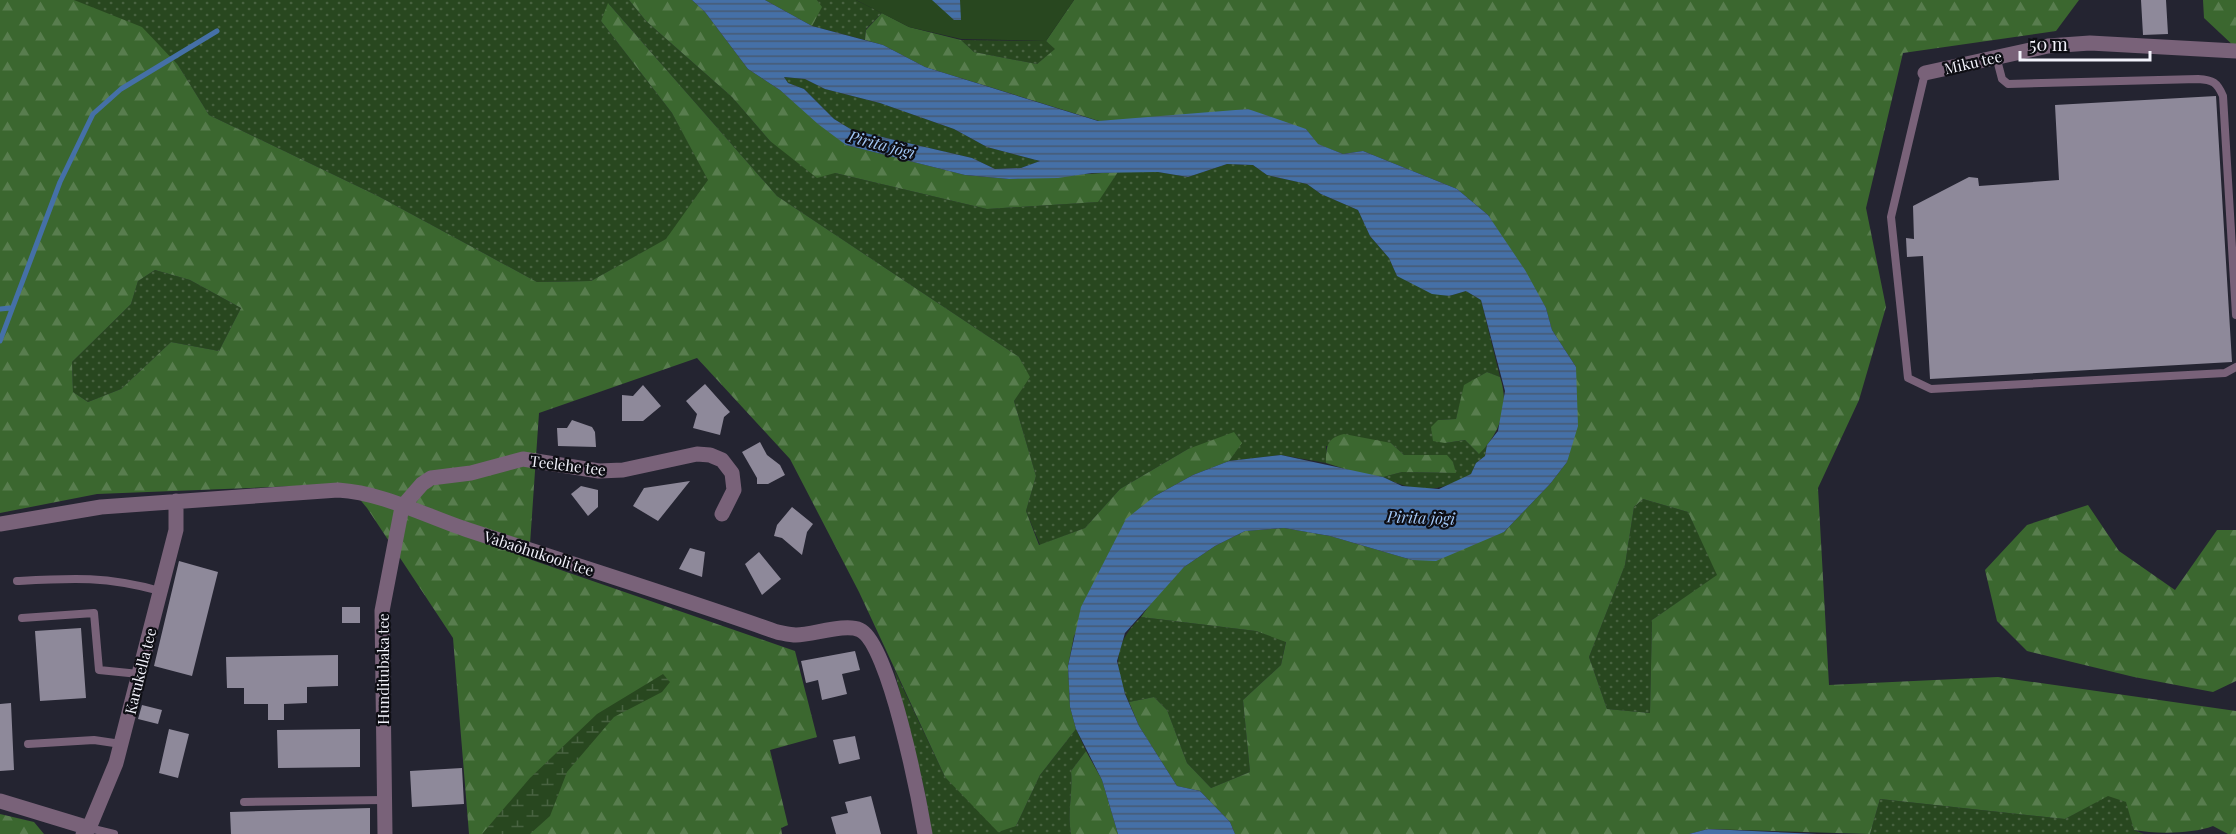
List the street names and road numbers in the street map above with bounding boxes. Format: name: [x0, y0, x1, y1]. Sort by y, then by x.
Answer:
street label: Miku tee: [1942, 46, 2004, 78]
street label: Teelehe tee: [529, 450, 607, 480]
street label: Vabaõhukooli tee: [481, 526, 596, 580]
street label: Hunditubaka tee: [373, 613, 393, 725]
street label: Karukella tee: [120, 626, 160, 716]

